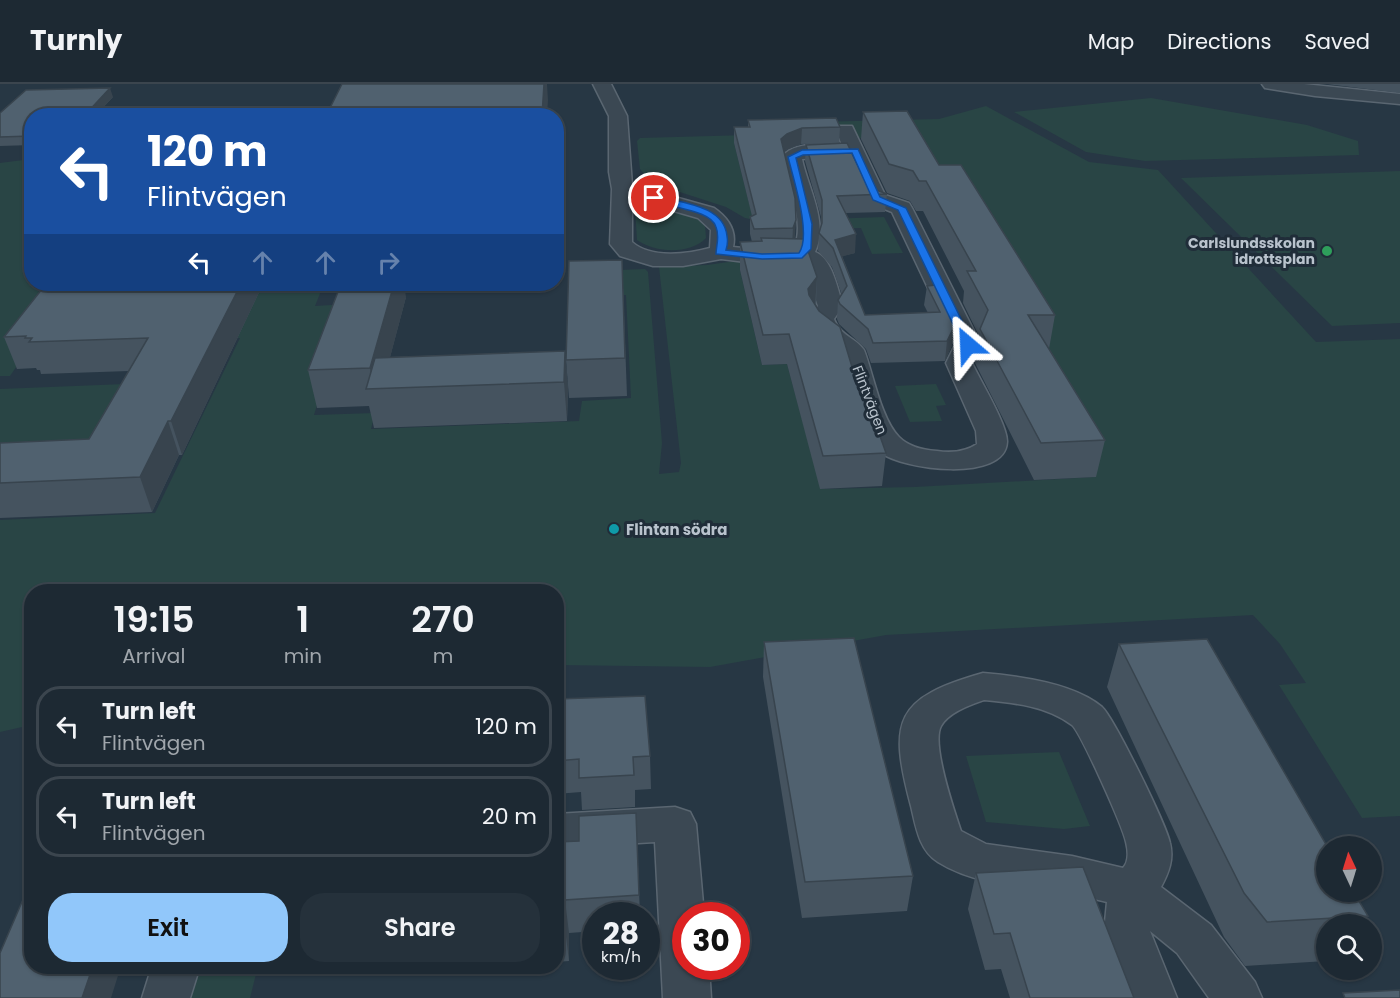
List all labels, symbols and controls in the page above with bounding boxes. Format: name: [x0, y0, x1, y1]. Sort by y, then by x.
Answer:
text: Turnly: [30, 21, 122, 60]
text: Map: [1088, 27, 1134, 56]
text: Directions: [1167, 27, 1271, 56]
text: Saved: [1304, 27, 1370, 56]
text: 120 m: [147, 122, 268, 181]
icon: left: [48, 132, 126, 210]
pin: [628, 172, 679, 223]
text: Flintvägen: [147, 178, 287, 215]
icon: arrive: [637, 181, 670, 214]
place label: Carlslundsskolan idrottsplan: [1188, 233, 1315, 269]
marker: Carlslundsskolan idrottsplan: [1320, 244, 1334, 258]
icon: left: [183, 246, 216, 279]
icon: ahead: [246, 246, 279, 279]
icon: ahead: [309, 246, 342, 279]
icon: right: [372, 246, 405, 279]
position arrow: [936, 313, 1000, 377]
street label: Flintvägen: [848, 363, 892, 437]
place label: Flintan södra: [626, 519, 727, 540]
marker: Flintan södra: [607, 522, 621, 536]
text: 19:15: [113, 594, 194, 645]
text: 1: [296, 594, 309, 645]
text: 270: [411, 594, 475, 645]
text: Arrival: [122, 642, 185, 670]
text: min: [284, 642, 322, 670]
text: m: [433, 642, 453, 670]
text: Turn left: [102, 696, 196, 727]
icon: left: [51, 710, 84, 743]
text: 120 m: [475, 711, 537, 742]
text: Flintvägen: [102, 729, 205, 757]
text: Turn left: [102, 786, 196, 817]
icon: left: [51, 800, 84, 833]
text: 20 m: [482, 801, 537, 832]
text: Flintvägen: [102, 819, 205, 847]
north arrow: [1316, 836, 1382, 902]
map controls: [1316, 836, 1382, 980]
button: Exit: [48, 893, 288, 962]
button: Share: [300, 893, 540, 962]
speed limit sign: 30: [672, 902, 750, 980]
text: 28: [603, 912, 639, 955]
button: search: [1316, 914, 1382, 980]
text: km/h: [601, 946, 641, 967]

